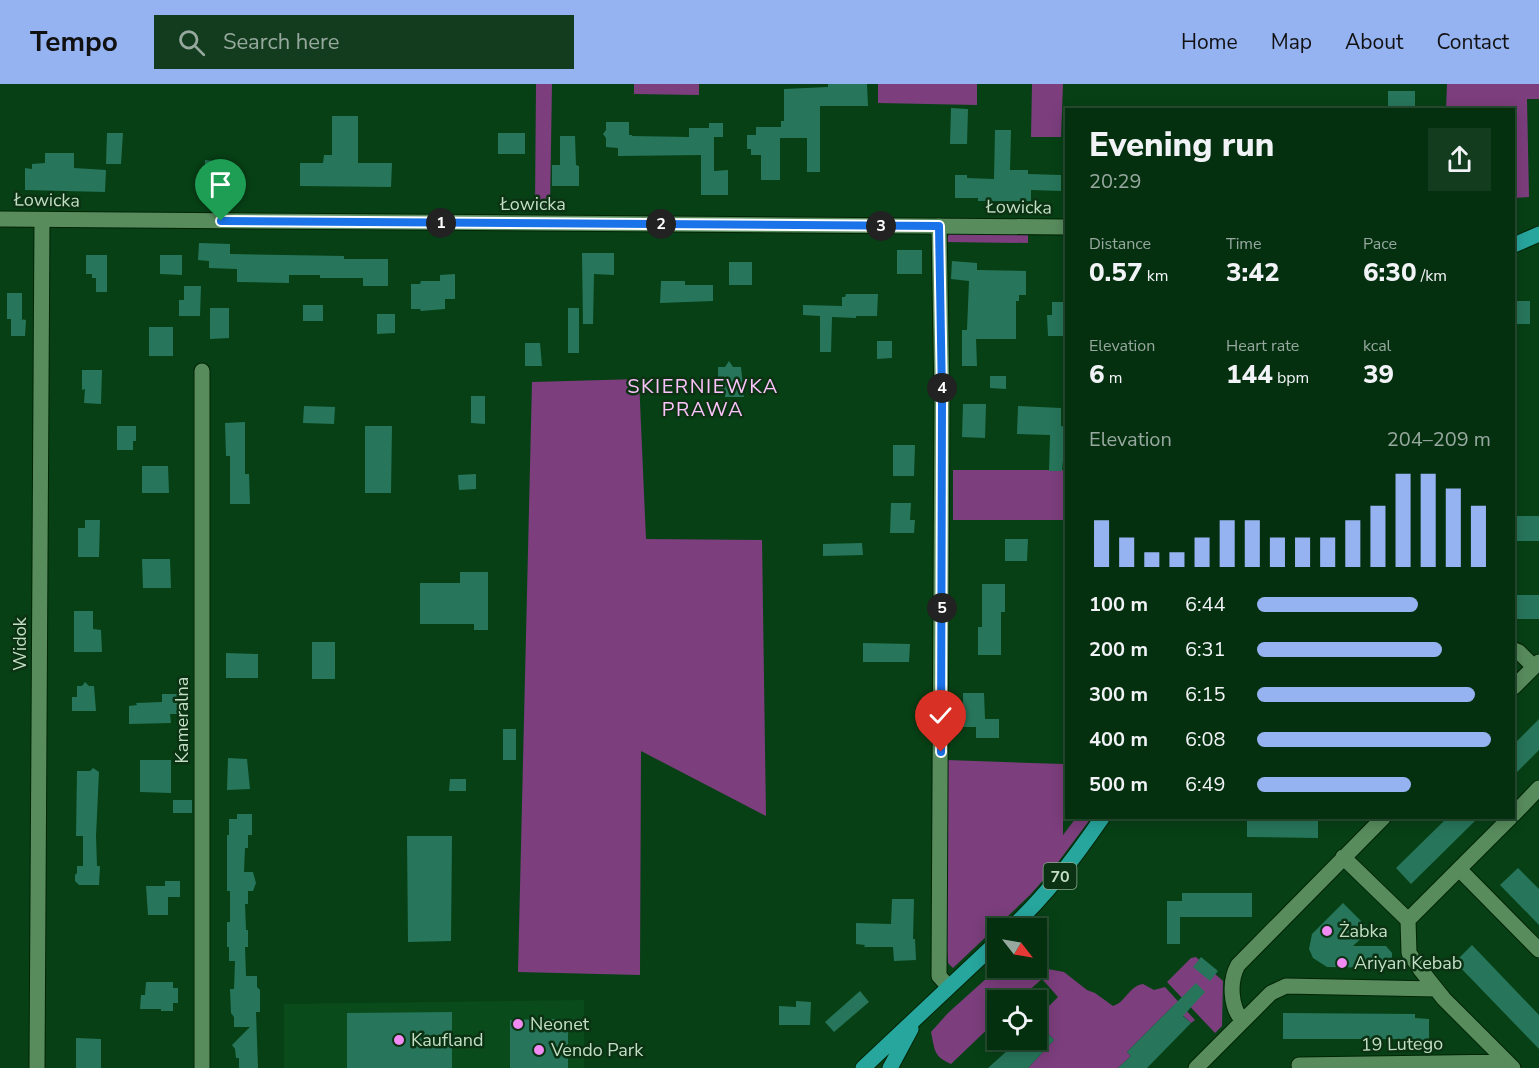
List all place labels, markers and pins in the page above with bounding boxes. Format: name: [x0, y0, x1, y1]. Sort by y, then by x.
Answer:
pin: [195, 159, 246, 221]
pin: 1: [426, 208, 456, 238]
pin: 2: [646, 209, 676, 239]
pin: 3: [866, 211, 896, 241]
pin: 4: [927, 373, 957, 403]
pin: 5: [927, 593, 957, 623]
pin: [915, 690, 966, 752]
place label: Żabka: [1339, 919, 1388, 943]
marker: Żabka: [1320, 924, 1334, 938]
place label: Ariyan Kebab: [1354, 951, 1462, 975]
marker: Ariyan Kebab: [1335, 956, 1349, 970]
place label: Neonet: [530, 1012, 590, 1036]
marker: Neonet: [511, 1017, 525, 1031]
place label: Kaufland: [411, 1028, 483, 1052]
marker: Kaufland: [392, 1033, 406, 1047]
place label: Vendo Park: [550, 1038, 644, 1062]
marker: Vendo Park: [532, 1043, 546, 1057]

